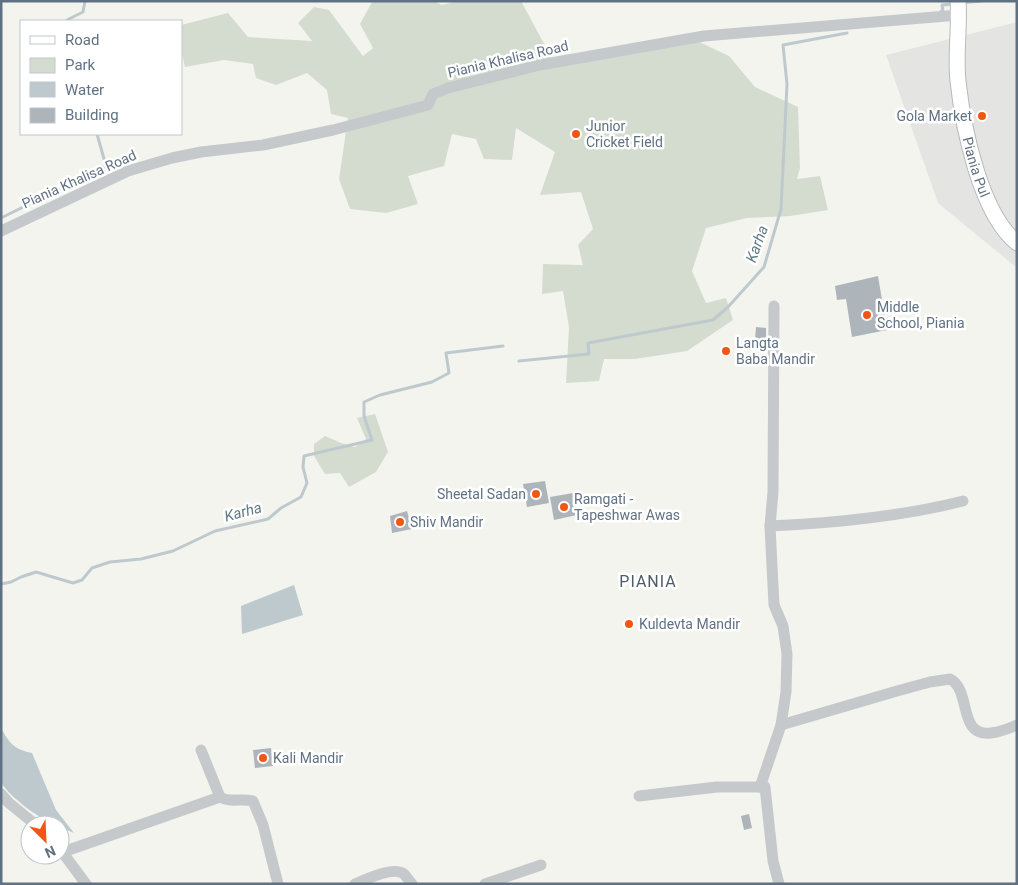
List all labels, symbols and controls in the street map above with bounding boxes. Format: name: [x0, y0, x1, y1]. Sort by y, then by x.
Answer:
legend: [20, 20, 182, 135]
text: Road: [65, 31, 99, 49]
street label: Piania Khalisa Road: [446, 37, 570, 81]
text: Park: [65, 56, 96, 74]
text: Water: [65, 81, 104, 99]
text: Building: [65, 106, 119, 124]
place label: Gola Market: [896, 108, 972, 124]
marker: Gola Market: [976, 110, 988, 122]
place label: Junior Cricket Field: [586, 118, 663, 150]
marker: Junior Cricket Field: [570, 128, 582, 140]
street label: Piania Pul: [960, 135, 993, 200]
street label: Piania Khalisa Road: [19, 147, 139, 211]
water label: Karha: [742, 223, 772, 265]
place label: Middle School, Piania: [877, 299, 965, 331]
marker: Middle School, Piania: [861, 309, 873, 321]
place label: Langta Baba Mandir: [736, 335, 815, 367]
marker: Langta Baba Mandir: [720, 345, 732, 357]
place label: Sheetal Sadan: [437, 486, 526, 502]
marker: Sheetal Sadan: [530, 488, 542, 500]
place label: Ramgati - Tapeshwar Awas: [574, 491, 680, 523]
water label: Karha: [222, 498, 264, 526]
marker: Ramgati - Tapeshwar Awas: [558, 501, 570, 513]
place label: Shiv Mandir: [410, 514, 484, 530]
marker: Shiv Mandir: [394, 516, 406, 528]
district label: PIANIA: [619, 572, 677, 591]
place label: Kuldevta Mandir: [639, 616, 740, 632]
marker: Kuldevta Mandir: [623, 618, 635, 630]
place label: Kali Mandir: [273, 750, 344, 766]
marker: Kali Mandir: [257, 752, 269, 764]
north arrow: [20, 815, 70, 865]
text: N: [43, 843, 58, 861]

